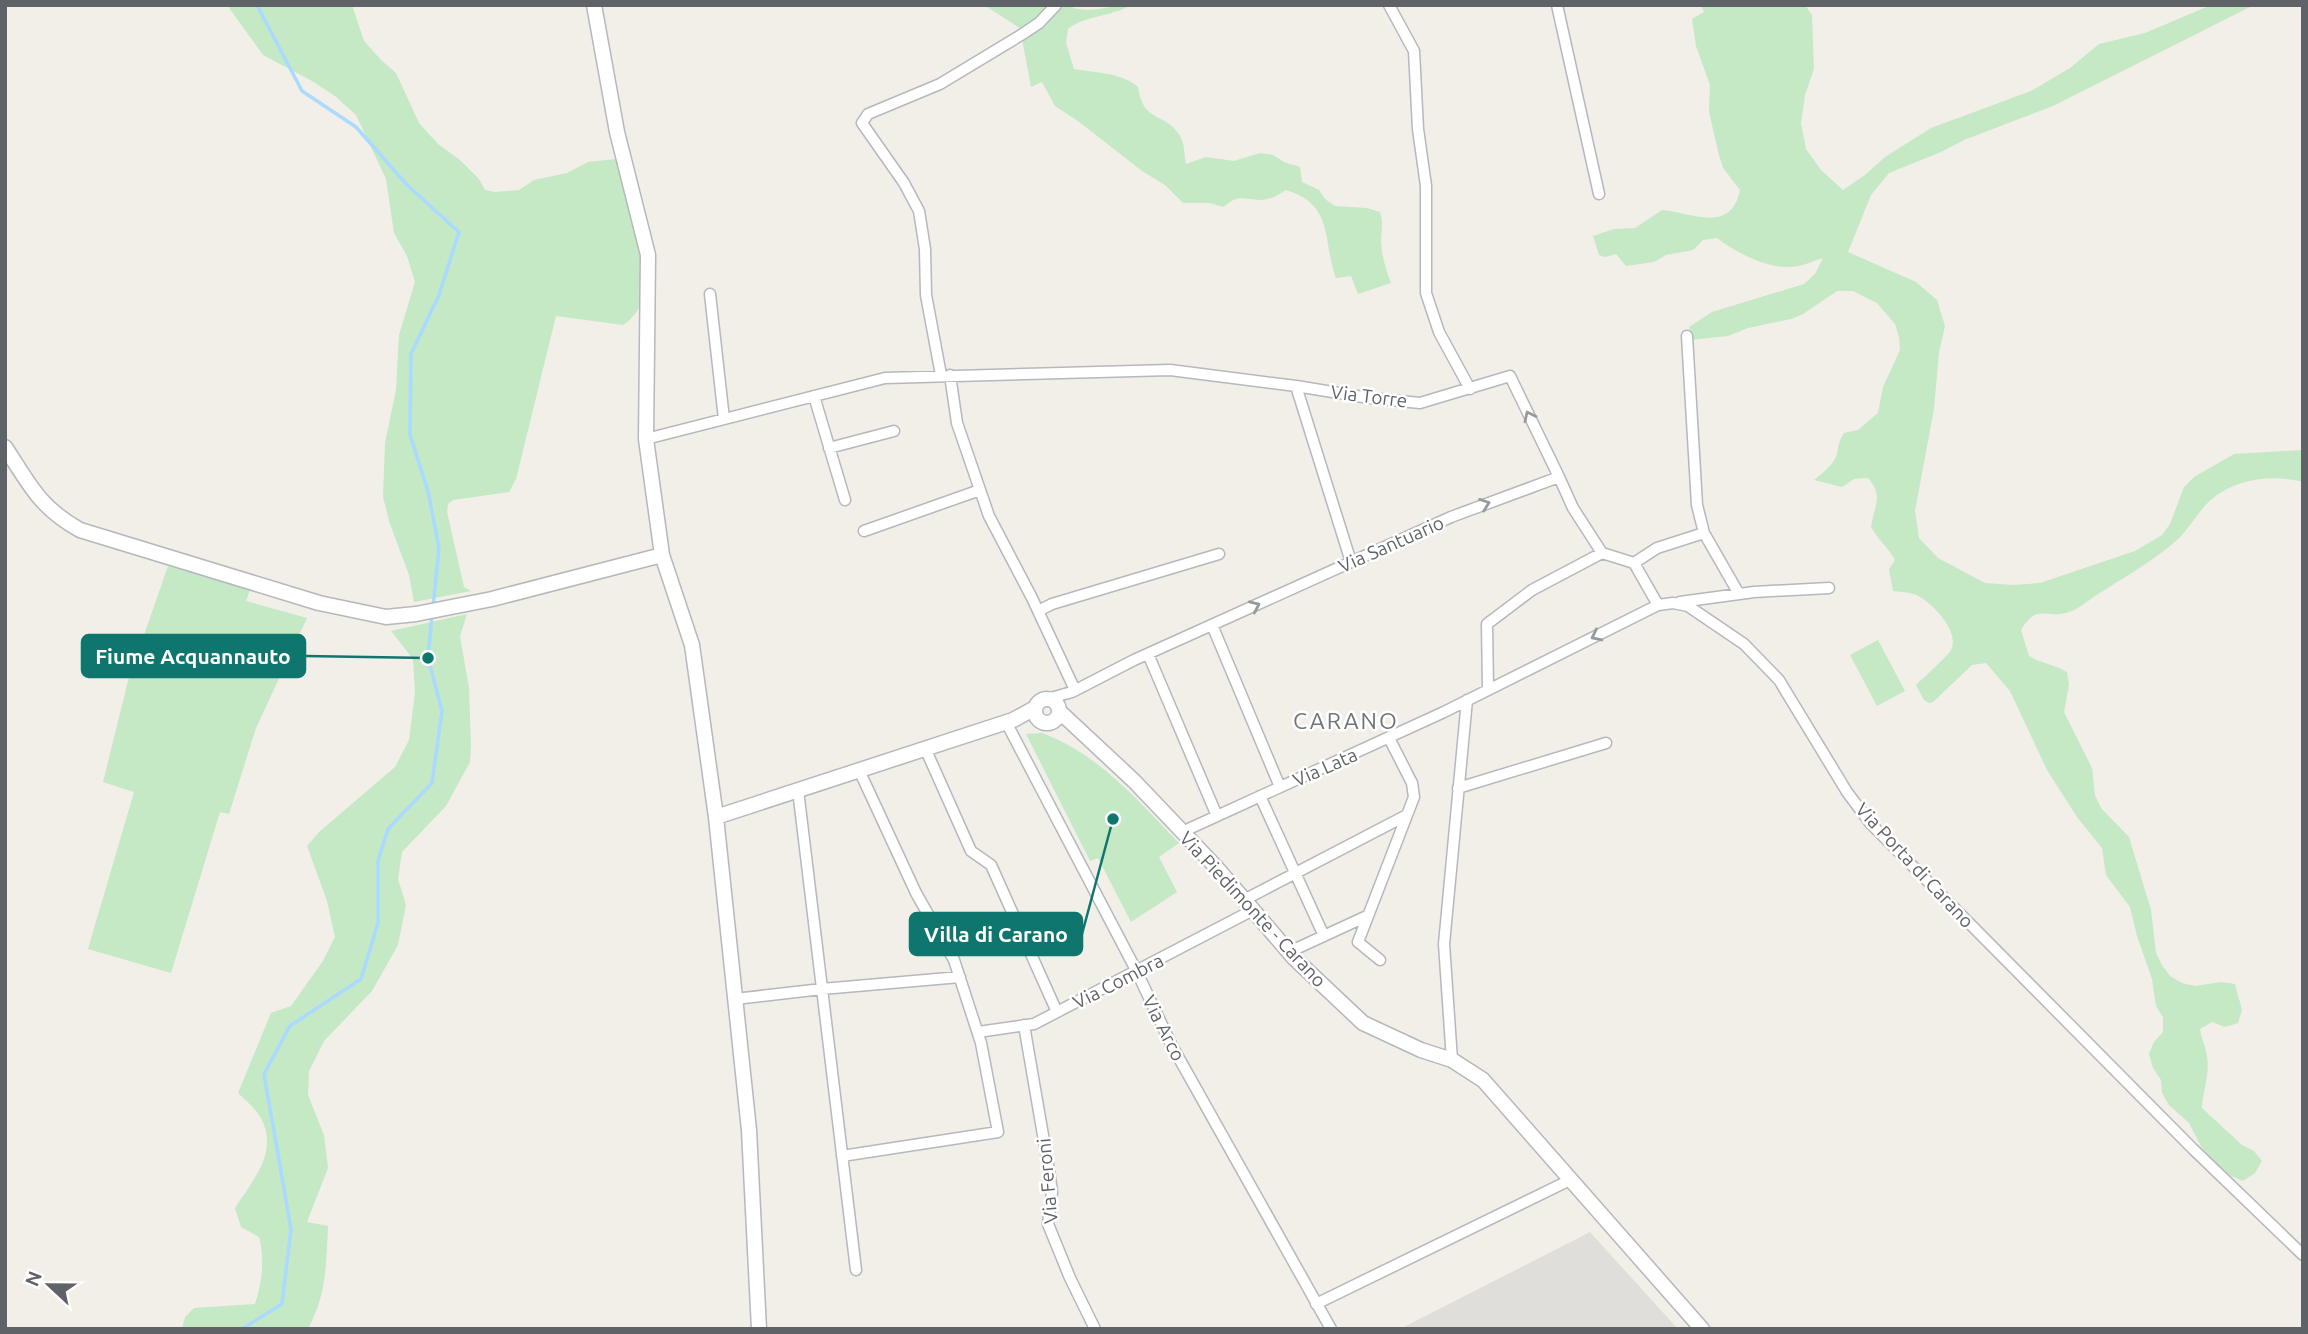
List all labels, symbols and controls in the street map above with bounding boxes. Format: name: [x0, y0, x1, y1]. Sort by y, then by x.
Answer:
street label: Via Torre: [1329, 380, 1409, 412]
one-way arrow: [1524, 411, 1538, 423]
one-way arrow: [1479, 498, 1491, 512]
street label: Via Santuario: [1335, 511, 1447, 577]
one-way arrow: [1248, 600, 1260, 614]
one-way arrow: [1591, 627, 1603, 641]
callout: Fiume Acquannauto: [82, 635, 305, 677]
text: Fiume Acquannauto: [95, 644, 291, 668]
district label: CARANO: [1293, 708, 1399, 733]
street label: Via Lata: [1289, 743, 1361, 791]
street label: Via Porta di Carano: [1851, 798, 1979, 932]
street label: Via Piedimonte - Carano: [1175, 827, 1331, 991]
callout: Villa di Carano: [910, 913, 1082, 955]
text: Villa di Carano: [924, 922, 1068, 946]
street label: Via Combra: [1069, 949, 1167, 1013]
street label: Via Arco: [1138, 991, 1190, 1065]
street label: Via Feroni: [1032, 1137, 1062, 1225]
north arrow: [14, 1250, 84, 1320]
text: N: [20, 1268, 46, 1289]

